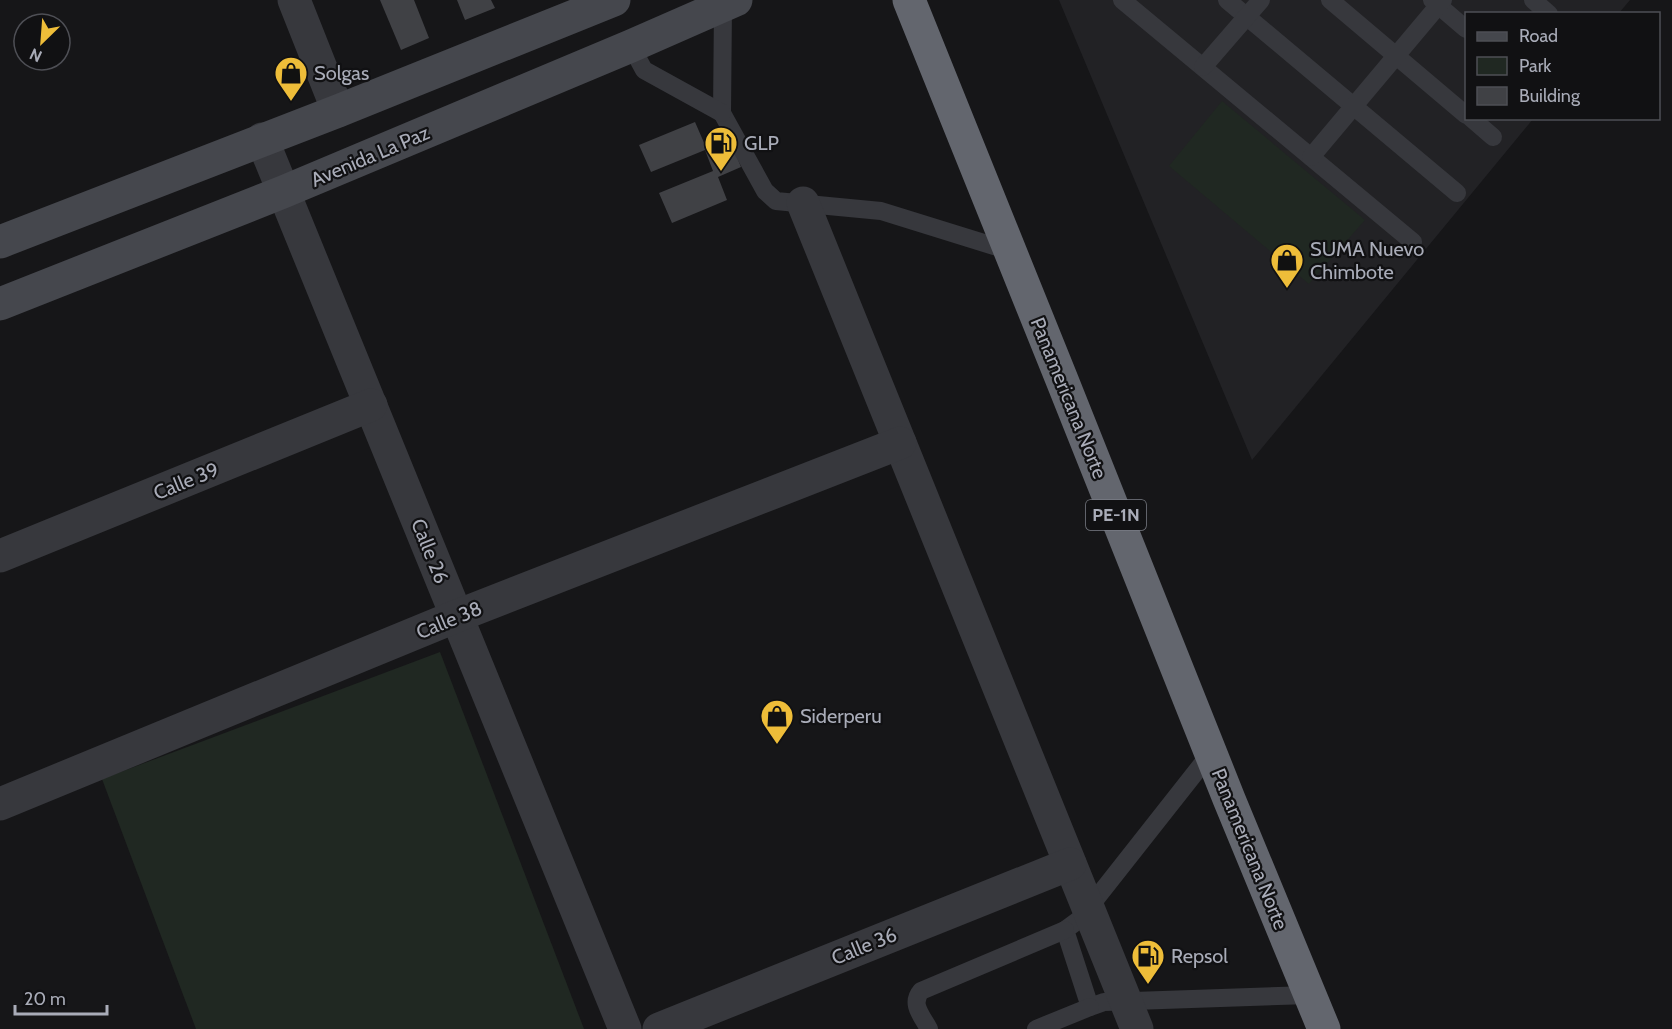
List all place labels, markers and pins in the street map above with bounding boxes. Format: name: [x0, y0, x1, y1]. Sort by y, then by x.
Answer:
shop icon: Solgas: [273, 55, 309, 102]
place label: Solgas: [314, 61, 369, 85]
fuel station icon: GLP: [703, 125, 739, 172]
place label: GLP: [744, 131, 779, 155]
place label: SUMA Nuevo Chimbote: [1310, 237, 1424, 284]
shop icon: SUMA Nuevo Chimbote: [1269, 242, 1305, 289]
shop icon: Siderperu: [759, 698, 795, 745]
place label: Siderperu: [800, 704, 882, 728]
fuel station icon: Repsol: [1130, 938, 1166, 985]
place label: Repsol: [1171, 944, 1228, 968]

